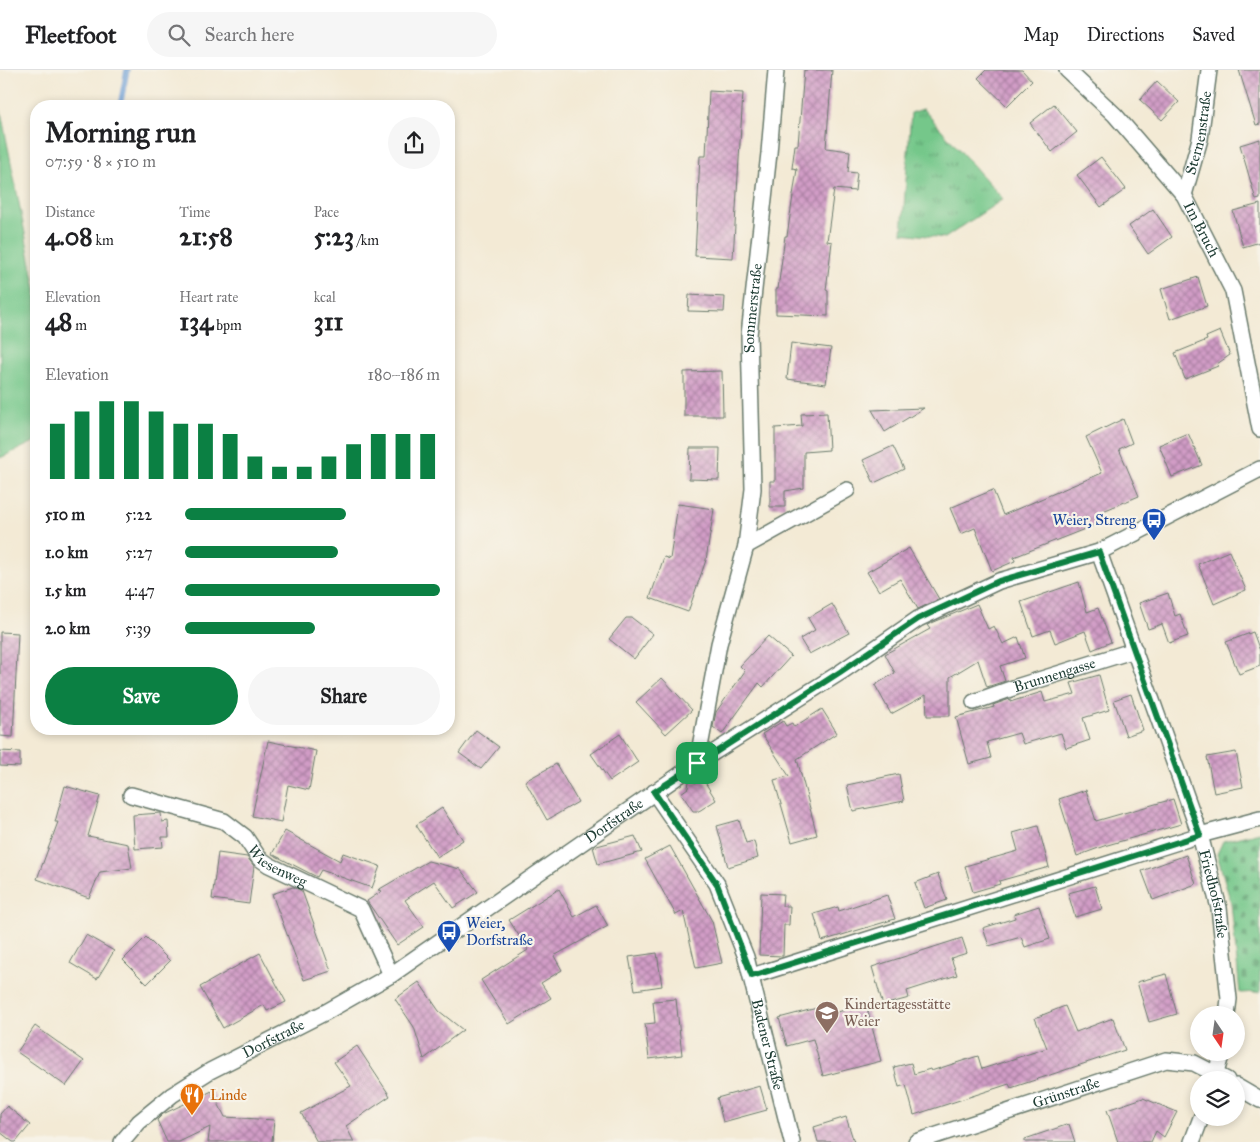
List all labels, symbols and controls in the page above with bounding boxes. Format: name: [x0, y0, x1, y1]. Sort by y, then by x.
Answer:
search box: [147, 12, 497, 57]
text: Fleetfoot: [25, 20, 117, 50]
icon: search: [165, 21, 193, 49]
text: Search here: [205, 23, 294, 46]
text: Map: [1023, 24, 1059, 46]
text: Directions: [1087, 24, 1164, 46]
text: Saved: [1192, 24, 1235, 46]
street label: Sternenstraße: [1181, 90, 1215, 177]
text: Morning run: [45, 115, 196, 150]
button: share: [388, 117, 440, 169]
text: 07:59 · 8 × 510 m: [45, 152, 156, 171]
street label: Im Bruch: [1180, 198, 1224, 261]
text: Distance: [45, 204, 95, 221]
text: Time: [179, 204, 210, 221]
text: Pace: [314, 204, 339, 221]
text: 4.08: [45, 221, 93, 252]
text: 21:58: [179, 221, 233, 252]
text: 5:23: [314, 221, 354, 252]
text: km: [93, 232, 114, 249]
text: /km: [354, 232, 379, 249]
street label: Sommerstraße: [740, 263, 766, 353]
text: Elevation: [45, 289, 101, 306]
text: Heart rate: [179, 289, 238, 306]
text: kcal: [314, 289, 336, 306]
text: 48: [45, 306, 72, 337]
text: 134: [179, 306, 213, 337]
text: 311: [314, 306, 343, 337]
text: m: [72, 317, 87, 334]
text: bpm: [213, 317, 242, 334]
text: Elevation: [45, 365, 109, 384]
text: 180–186 m: [368, 365, 440, 384]
text: 510 m: [45, 505, 85, 524]
text: 5:22: [125, 505, 152, 524]
bus stop icon: Weier, Streng: [1141, 507, 1167, 541]
place label: Weier, Streng: [1053, 511, 1137, 529]
text: 1.0 km: [45, 543, 88, 562]
text: 5:27: [125, 543, 152, 562]
text: 1.5 km: [45, 581, 86, 600]
text: 4:47: [125, 581, 155, 600]
text: 2.0 km: [45, 619, 90, 638]
text: 5:39: [125, 619, 151, 638]
street label: Brunnengasse: [1011, 654, 1098, 696]
button: Save: [45, 667, 238, 725]
button: Share: [248, 667, 440, 725]
pin: [676, 742, 718, 784]
icon: arrive: [683, 749, 711, 777]
street label: Dorfstraße: [581, 794, 647, 847]
street label: Wiesenweg: [244, 842, 311, 891]
street label: Friedhofstraße: [1195, 847, 1231, 939]
place label: Weier, Dorfstraße: [466, 914, 533, 949]
bus stop icon: Weier, Dorfstraße: [436, 919, 462, 953]
place label: Kindertagesstätte Weier: [844, 995, 951, 1030]
street label: Badener Straße: [748, 997, 788, 1092]
school or university icon: Kindertagesstätte Weier: [814, 1000, 840, 1034]
north arrow: [1190, 1006, 1245, 1061]
map controls: [1190, 1006, 1245, 1126]
street label: Dorfstraße: [240, 1016, 307, 1062]
button: layers: [1190, 1071, 1245, 1126]
street label: Grünstraße: [1030, 1073, 1102, 1112]
restaurant icon: Linde: [179, 1082, 205, 1116]
place label: Linde: [210, 1086, 247, 1104]

